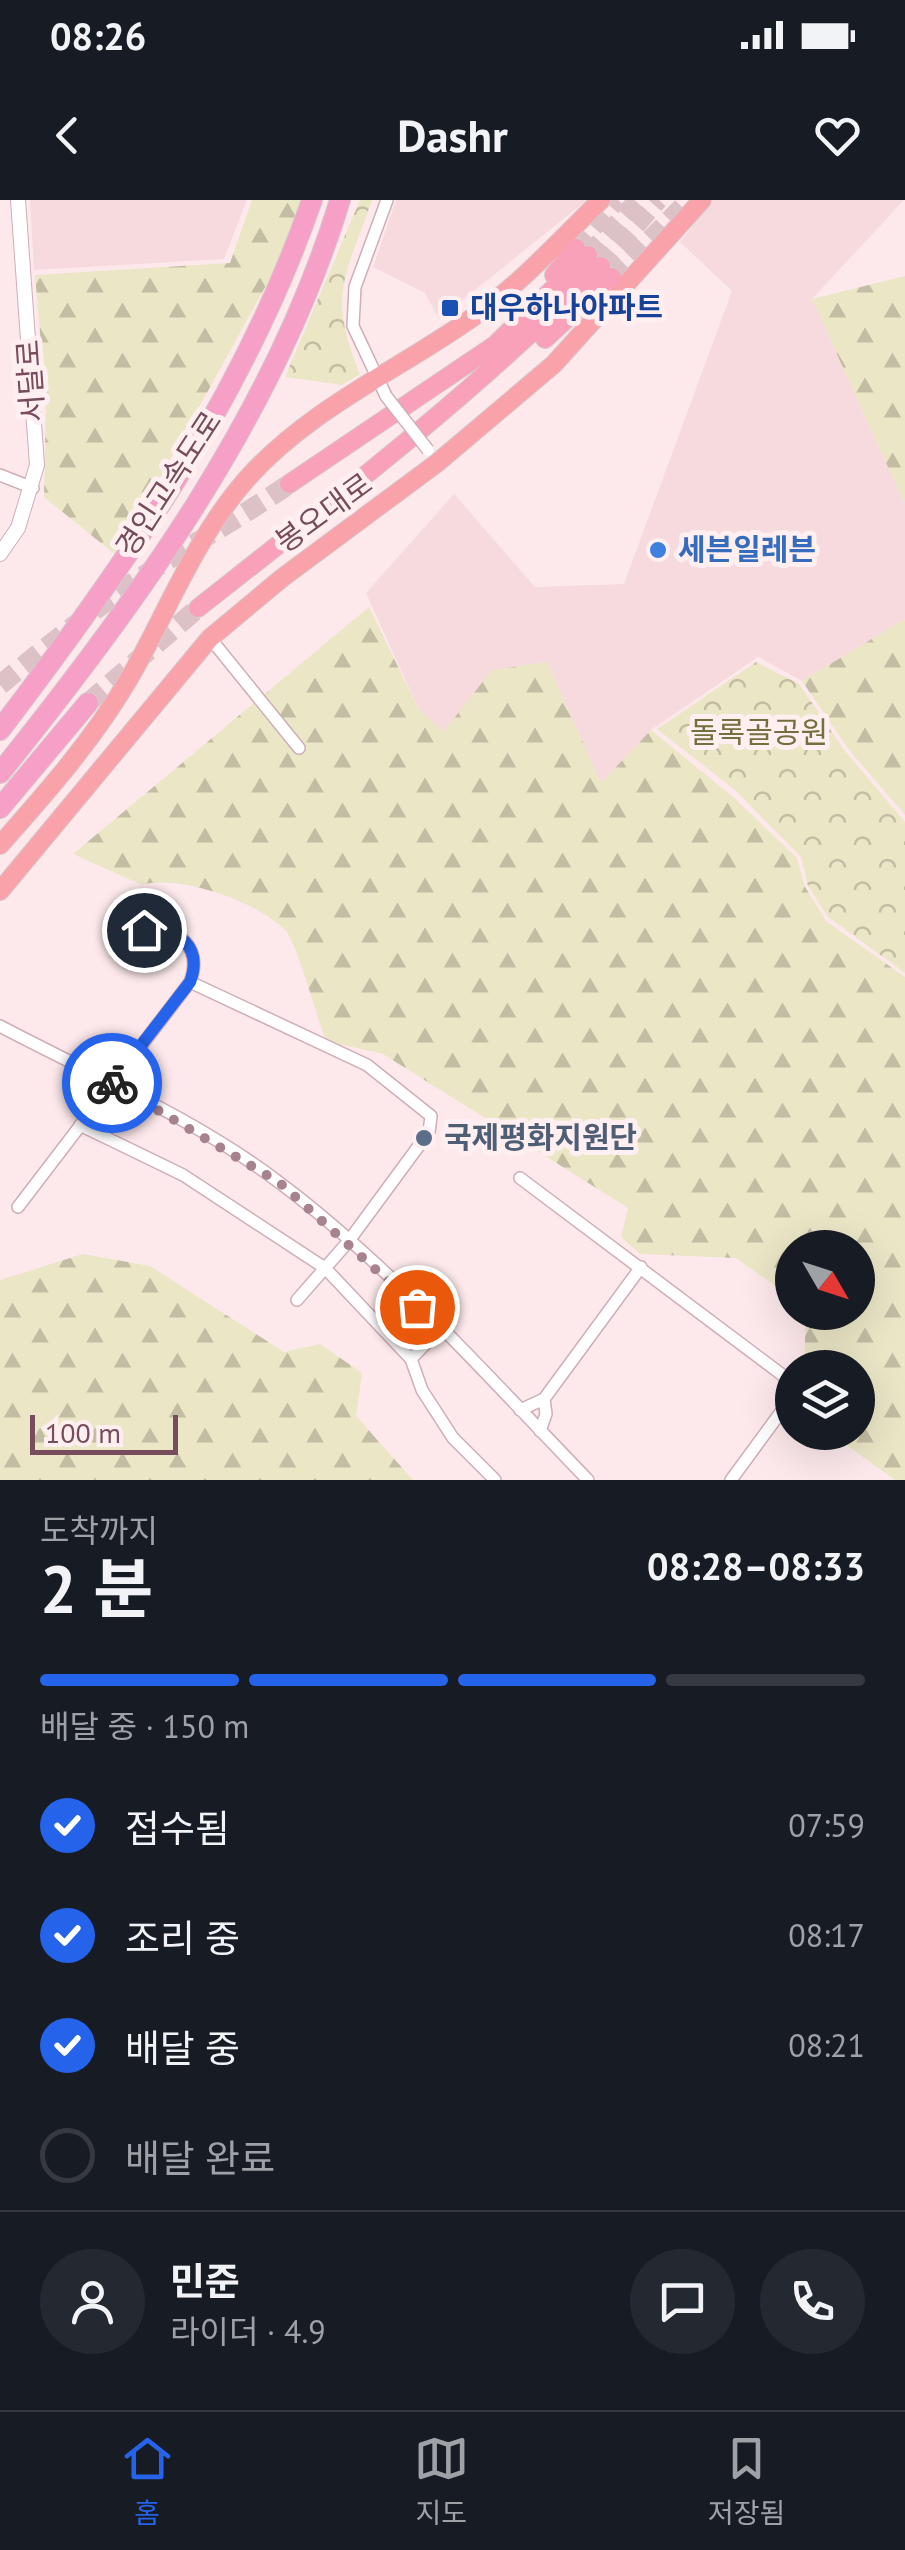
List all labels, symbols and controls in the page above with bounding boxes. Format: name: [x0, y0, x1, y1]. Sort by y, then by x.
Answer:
text: 08:26: [50, 11, 146, 60]
text: Dashr: [397, 106, 508, 164]
icon: back: [40, 108, 95, 163]
icon: heart: [810, 108, 865, 163]
place label: 대우하나아파트: [470, 287, 663, 326]
marker: 대우하나아파트: [439, 297, 461, 319]
street label: 서달로: [7, 338, 52, 424]
street label: 경인고속도로: [106, 403, 229, 563]
street label: 봉오대로: [267, 464, 379, 560]
place label: 세븐일레븐: [678, 529, 816, 568]
marker: 세븐일레븐: [647, 539, 669, 561]
park label: 돌록골공원: [690, 712, 828, 751]
pin: [102, 888, 187, 973]
icon: home: [117, 903, 172, 958]
courier: [62, 1033, 162, 1133]
icon: bike: [85, 1056, 140, 1111]
place label: 국제평화지원단: [444, 1117, 637, 1156]
marker: 국제평화지원단: [413, 1127, 435, 1149]
north arrow: [775, 1230, 875, 1330]
map controls: [775, 1230, 875, 1450]
pin: [375, 1265, 460, 1350]
icon: bag: [390, 1280, 445, 1335]
button: layers: [775, 1350, 875, 1450]
scale bar: [30, 1410, 178, 1454]
text: 100 m: [45, 1414, 121, 1451]
text: 도착까지: [40, 1509, 158, 1551]
text: 08:28–08:33: [647, 1541, 865, 1590]
text: 2 분: [40, 1546, 153, 1630]
text: 배달 중 · 150 m: [40, 1705, 249, 1747]
icon: check: [40, 1798, 95, 1853]
text: 접수됨: [125, 1803, 230, 1852]
text: 07:59: [788, 1804, 865, 1846]
icon: check: [40, 1908, 95, 1963]
text: 조리 중: [125, 1913, 240, 1962]
text: 08:17: [788, 1914, 865, 1956]
icon: check: [40, 2018, 95, 2073]
text: 배달 중: [125, 2023, 240, 2072]
text: 08:21: [788, 2024, 865, 2066]
text: 배달 완료: [125, 2133, 275, 2182]
button: person: [40, 2249, 145, 2354]
button: chat: [630, 2249, 735, 2354]
button: phone: [760, 2249, 865, 2354]
text: 민준: [170, 2256, 240, 2305]
text: 라이더 · 4.9: [170, 2310, 326, 2352]
tab: 홈: [120, 2431, 175, 2531]
tab: 지도: [414, 2431, 469, 2531]
tab: 저장됨: [708, 2431, 785, 2531]

